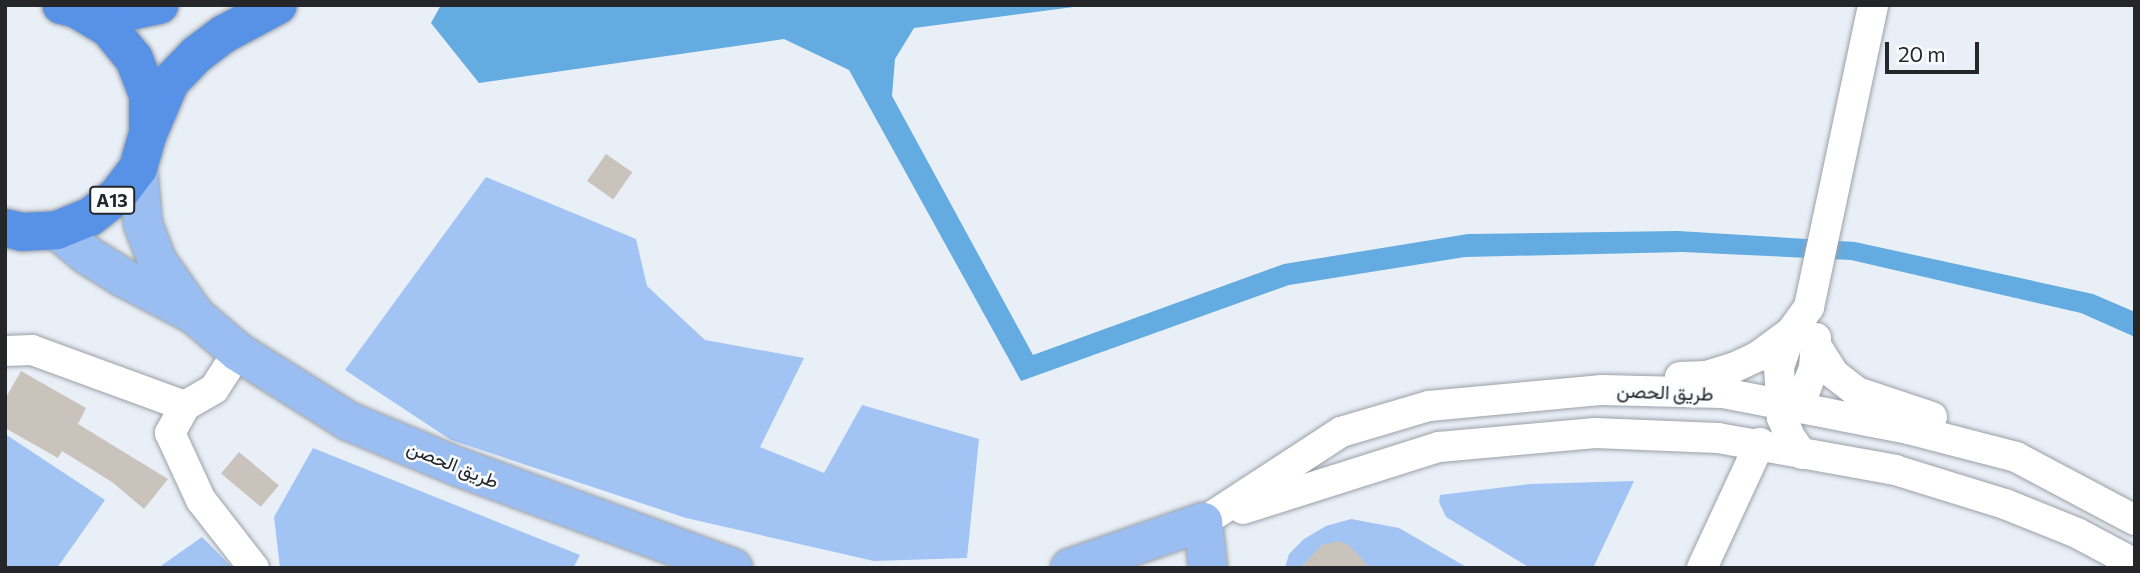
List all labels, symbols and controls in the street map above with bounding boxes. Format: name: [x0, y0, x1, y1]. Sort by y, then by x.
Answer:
scale bar: [1888, 28, 1982, 72]
text: 20 m: [1898, 41, 1946, 66]
road number: A13: [88, 186, 136, 215]
street label: طريق الحصن: [1616, 379, 1714, 405]
street label: طريق الحصن: [404, 435, 502, 493]

